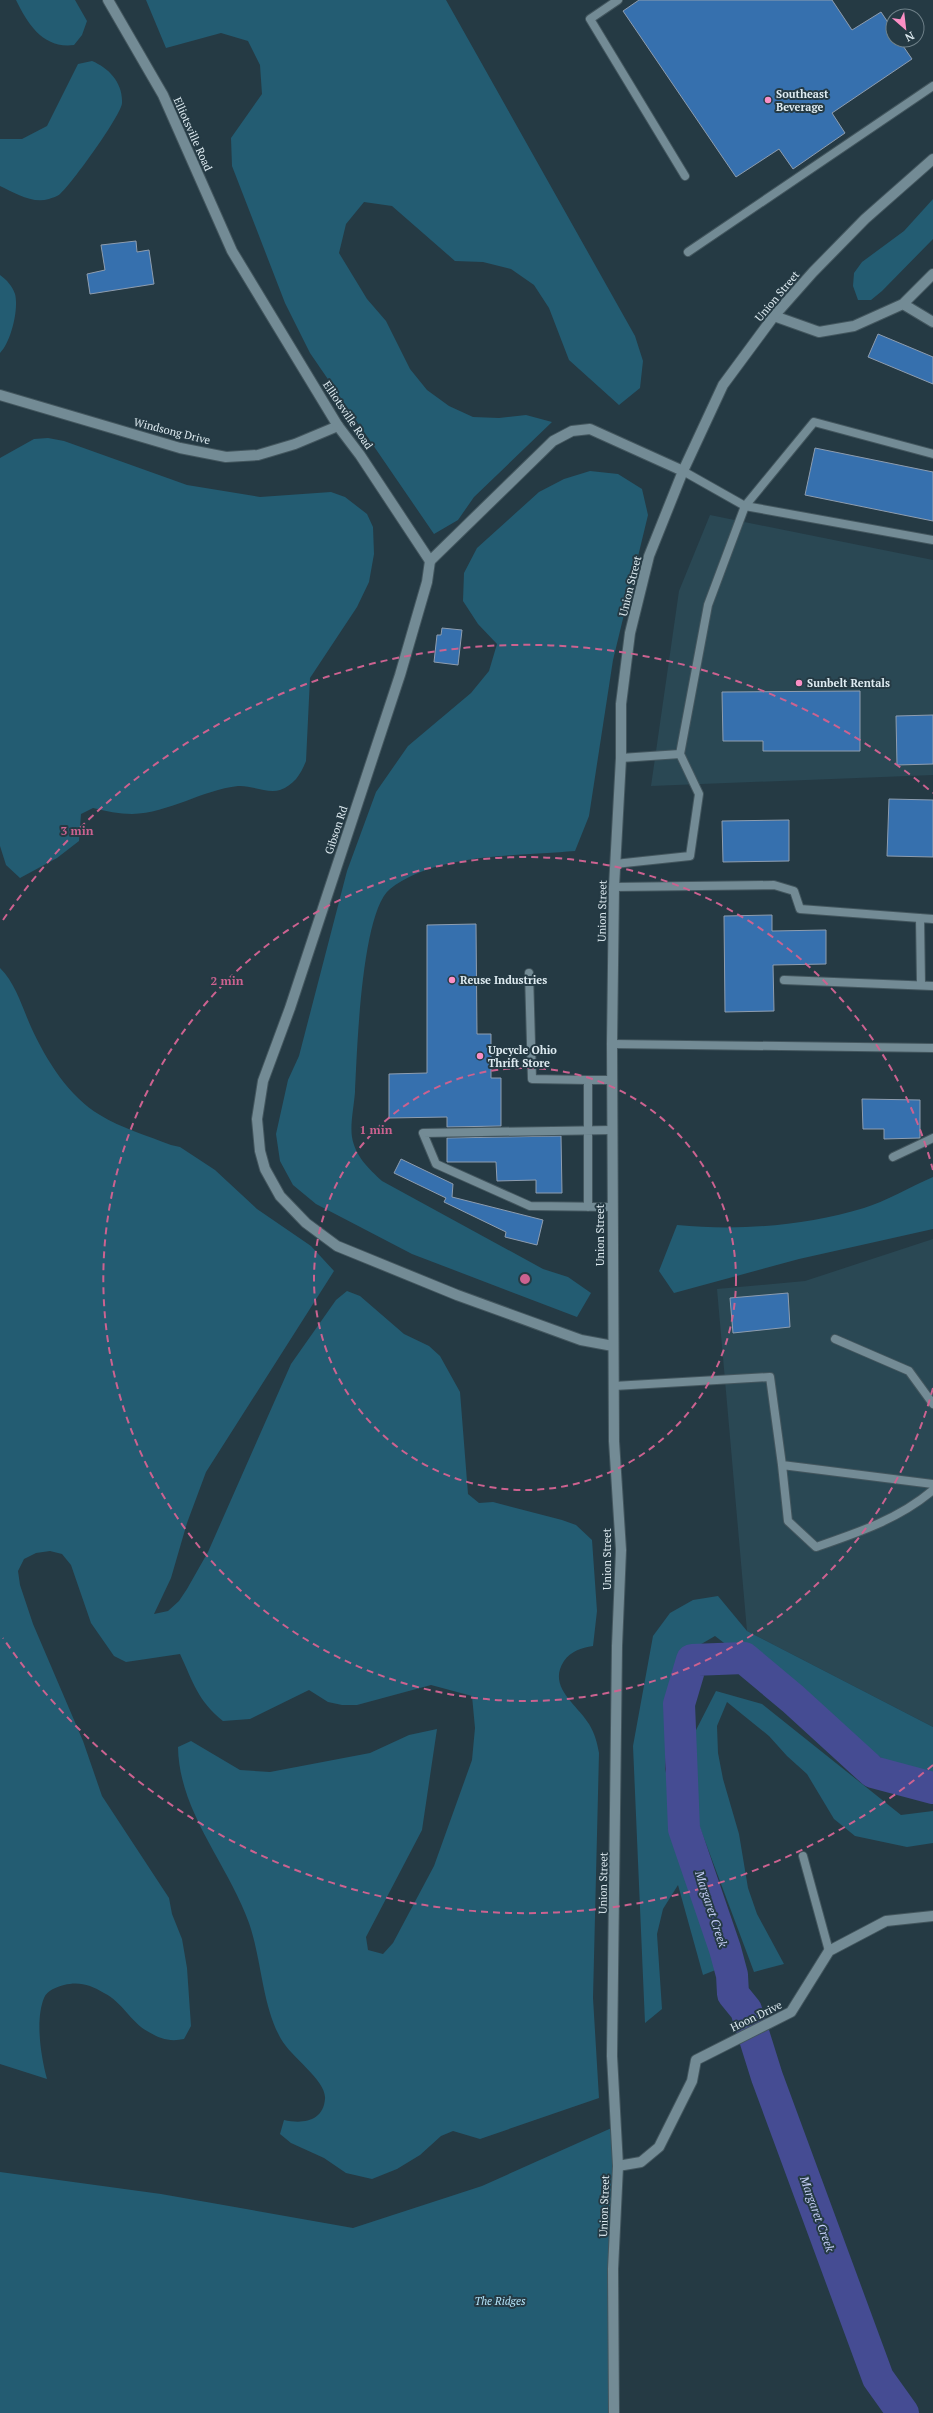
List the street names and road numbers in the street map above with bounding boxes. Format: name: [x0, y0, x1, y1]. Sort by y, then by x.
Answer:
street label: Elliotsville Road: [170, 95, 216, 173]
street label: Union Street: [752, 268, 802, 324]
street label: Elliotsville Road: [320, 378, 376, 452]
street label: Windsong Drive: [132, 415, 212, 447]
street label: Union Street: [616, 554, 644, 618]
street label: Gibson Rd: [322, 804, 350, 856]
street label: Union Street: [594, 880, 610, 942]
street label: Union Street: [593, 1204, 607, 1266]
street label: Union Street: [600, 1528, 614, 1590]
street label: Union Street: [595, 1852, 611, 1914]
street label: Hoon Drive: [728, 1997, 784, 2034]
street label: Union Street: [596, 2175, 612, 2237]

